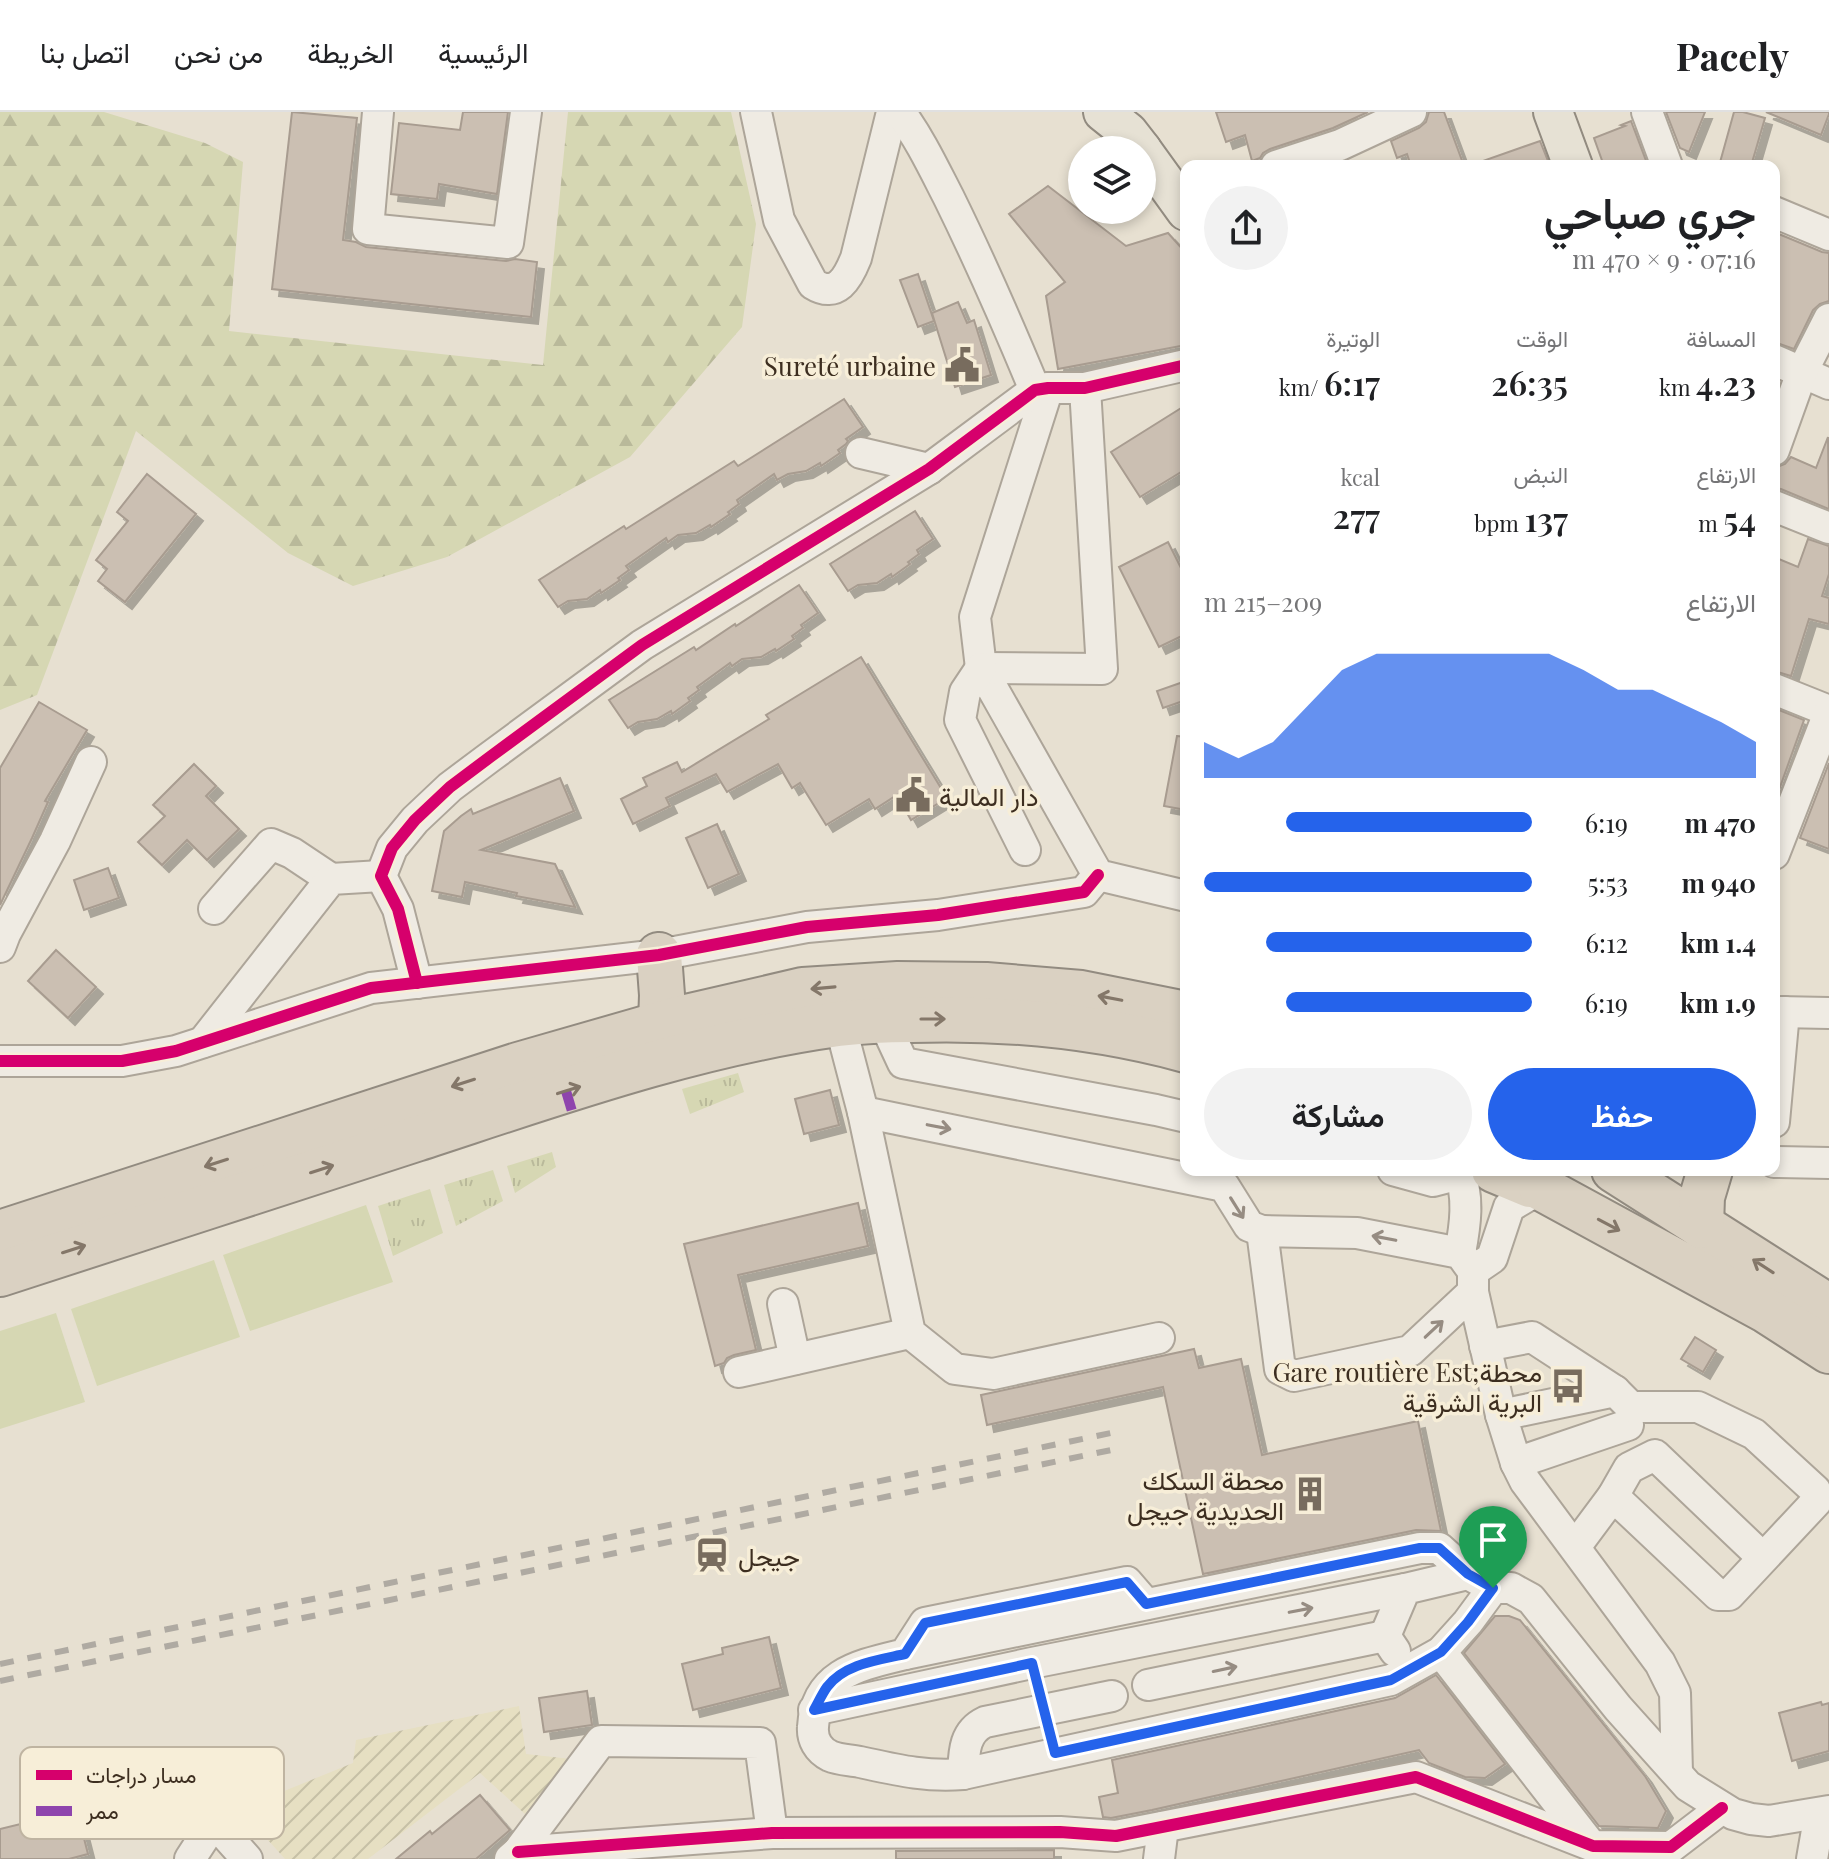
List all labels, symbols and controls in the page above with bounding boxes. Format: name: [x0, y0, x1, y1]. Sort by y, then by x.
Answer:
text: Pacely: [1676, 30, 1789, 81]
text: اتصل بنا: [40, 33, 130, 70]
text: من نحن: [174, 33, 263, 70]
text: الخريطة: [307, 33, 394, 70]
text: الرئيسية: [438, 33, 528, 70]
map controls: [1068, 136, 1156, 224]
button: layers: [1068, 136, 1156, 224]
text: جري صباحي: [1544, 181, 1756, 240]
button: share: [1204, 186, 1288, 270]
text: 07:16 · 9 × 470 m: [1572, 241, 1756, 276]
text: الوتيرة: [1326, 323, 1380, 353]
text: الوقت: [1516, 323, 1568, 353]
text: المسافة: [1686, 323, 1756, 353]
public building icon: Sureté urbaine: [943, 346, 981, 384]
place label: Sureté urbaine: [764, 348, 936, 383]
text: 6:17: [1324, 359, 1380, 405]
text: 26:35: [1491, 359, 1568, 405]
text: 4.23: [1696, 359, 1756, 405]
text: /km: [1279, 372, 1324, 402]
text: km: [1659, 372, 1696, 402]
text: النبض: [1514, 459, 1568, 489]
text: الارتفاع: [1696, 459, 1756, 489]
text: kcal: [1341, 462, 1380, 492]
text: 277: [1333, 492, 1380, 538]
text: 137: [1524, 495, 1568, 541]
text: 54: [1723, 495, 1756, 541]
text: bpm: [1474, 508, 1524, 538]
text: m: [1698, 508, 1723, 538]
text: 209–215 m: [1204, 584, 1322, 619]
text: الارتفاع: [1685, 584, 1756, 619]
public building icon: دار المالية: [894, 776, 932, 814]
place label: دار المالية: [939, 778, 1038, 813]
text: 6:19: [1585, 805, 1628, 840]
text: 470 m: [1684, 805, 1756, 840]
text: 5:53: [1588, 865, 1628, 900]
text: 940 m: [1682, 865, 1756, 900]
text: 6:12: [1586, 925, 1628, 960]
text: 1.4 km: [1680, 925, 1756, 960]
one-way arrow: [810, 981, 836, 996]
text: 6:19: [1585, 985, 1628, 1020]
text: 1.9 km: [1680, 985, 1756, 1020]
one-way arrow: [1097, 990, 1123, 1005]
one-way arrow: [919, 1012, 946, 1027]
button: مشاركة: [1204, 1068, 1472, 1160]
button: حفظ: [1488, 1068, 1756, 1160]
one-way arrow: [451, 1076, 476, 1091]
one-way arrow: [556, 1082, 582, 1097]
one-way arrow: [926, 1121, 951, 1136]
one-way arrow: [204, 1157, 229, 1171]
one-way arrow: [309, 1161, 334, 1176]
one-way arrow: [1229, 1196, 1245, 1218]
one-way arrow: [1597, 1218, 1621, 1234]
one-way arrow: [1371, 1230, 1397, 1245]
one-way arrow: [62, 1241, 87, 1256]
one-way arrow: [1752, 1258, 1774, 1275]
one-way arrow: [1424, 1319, 1444, 1338]
place label: Gare routière Est;محطة البرية الشرقية: [1272, 1354, 1542, 1419]
bus stop icon: Gare routière Est;محطة البرية الشرقية: [1549, 1367, 1587, 1405]
place label: محطة السكك الحديدية جيجل: [1127, 1462, 1284, 1527]
building icon: محطة السكك الحديدية جيجل: [1291, 1475, 1329, 1513]
pin: [1459, 1506, 1527, 1588]
icon: arrive: [1471, 1518, 1515, 1562]
station icon: جيجل: [693, 1536, 731, 1574]
place label: جيجل: [738, 1538, 800, 1573]
one-way arrow: [1288, 1602, 1313, 1617]
one-way arrow: [1211, 1661, 1237, 1676]
legend: [20, 1747, 284, 1839]
text: مسار دراجات: [86, 1759, 196, 1789]
text: ممر: [85, 1795, 119, 1825]

